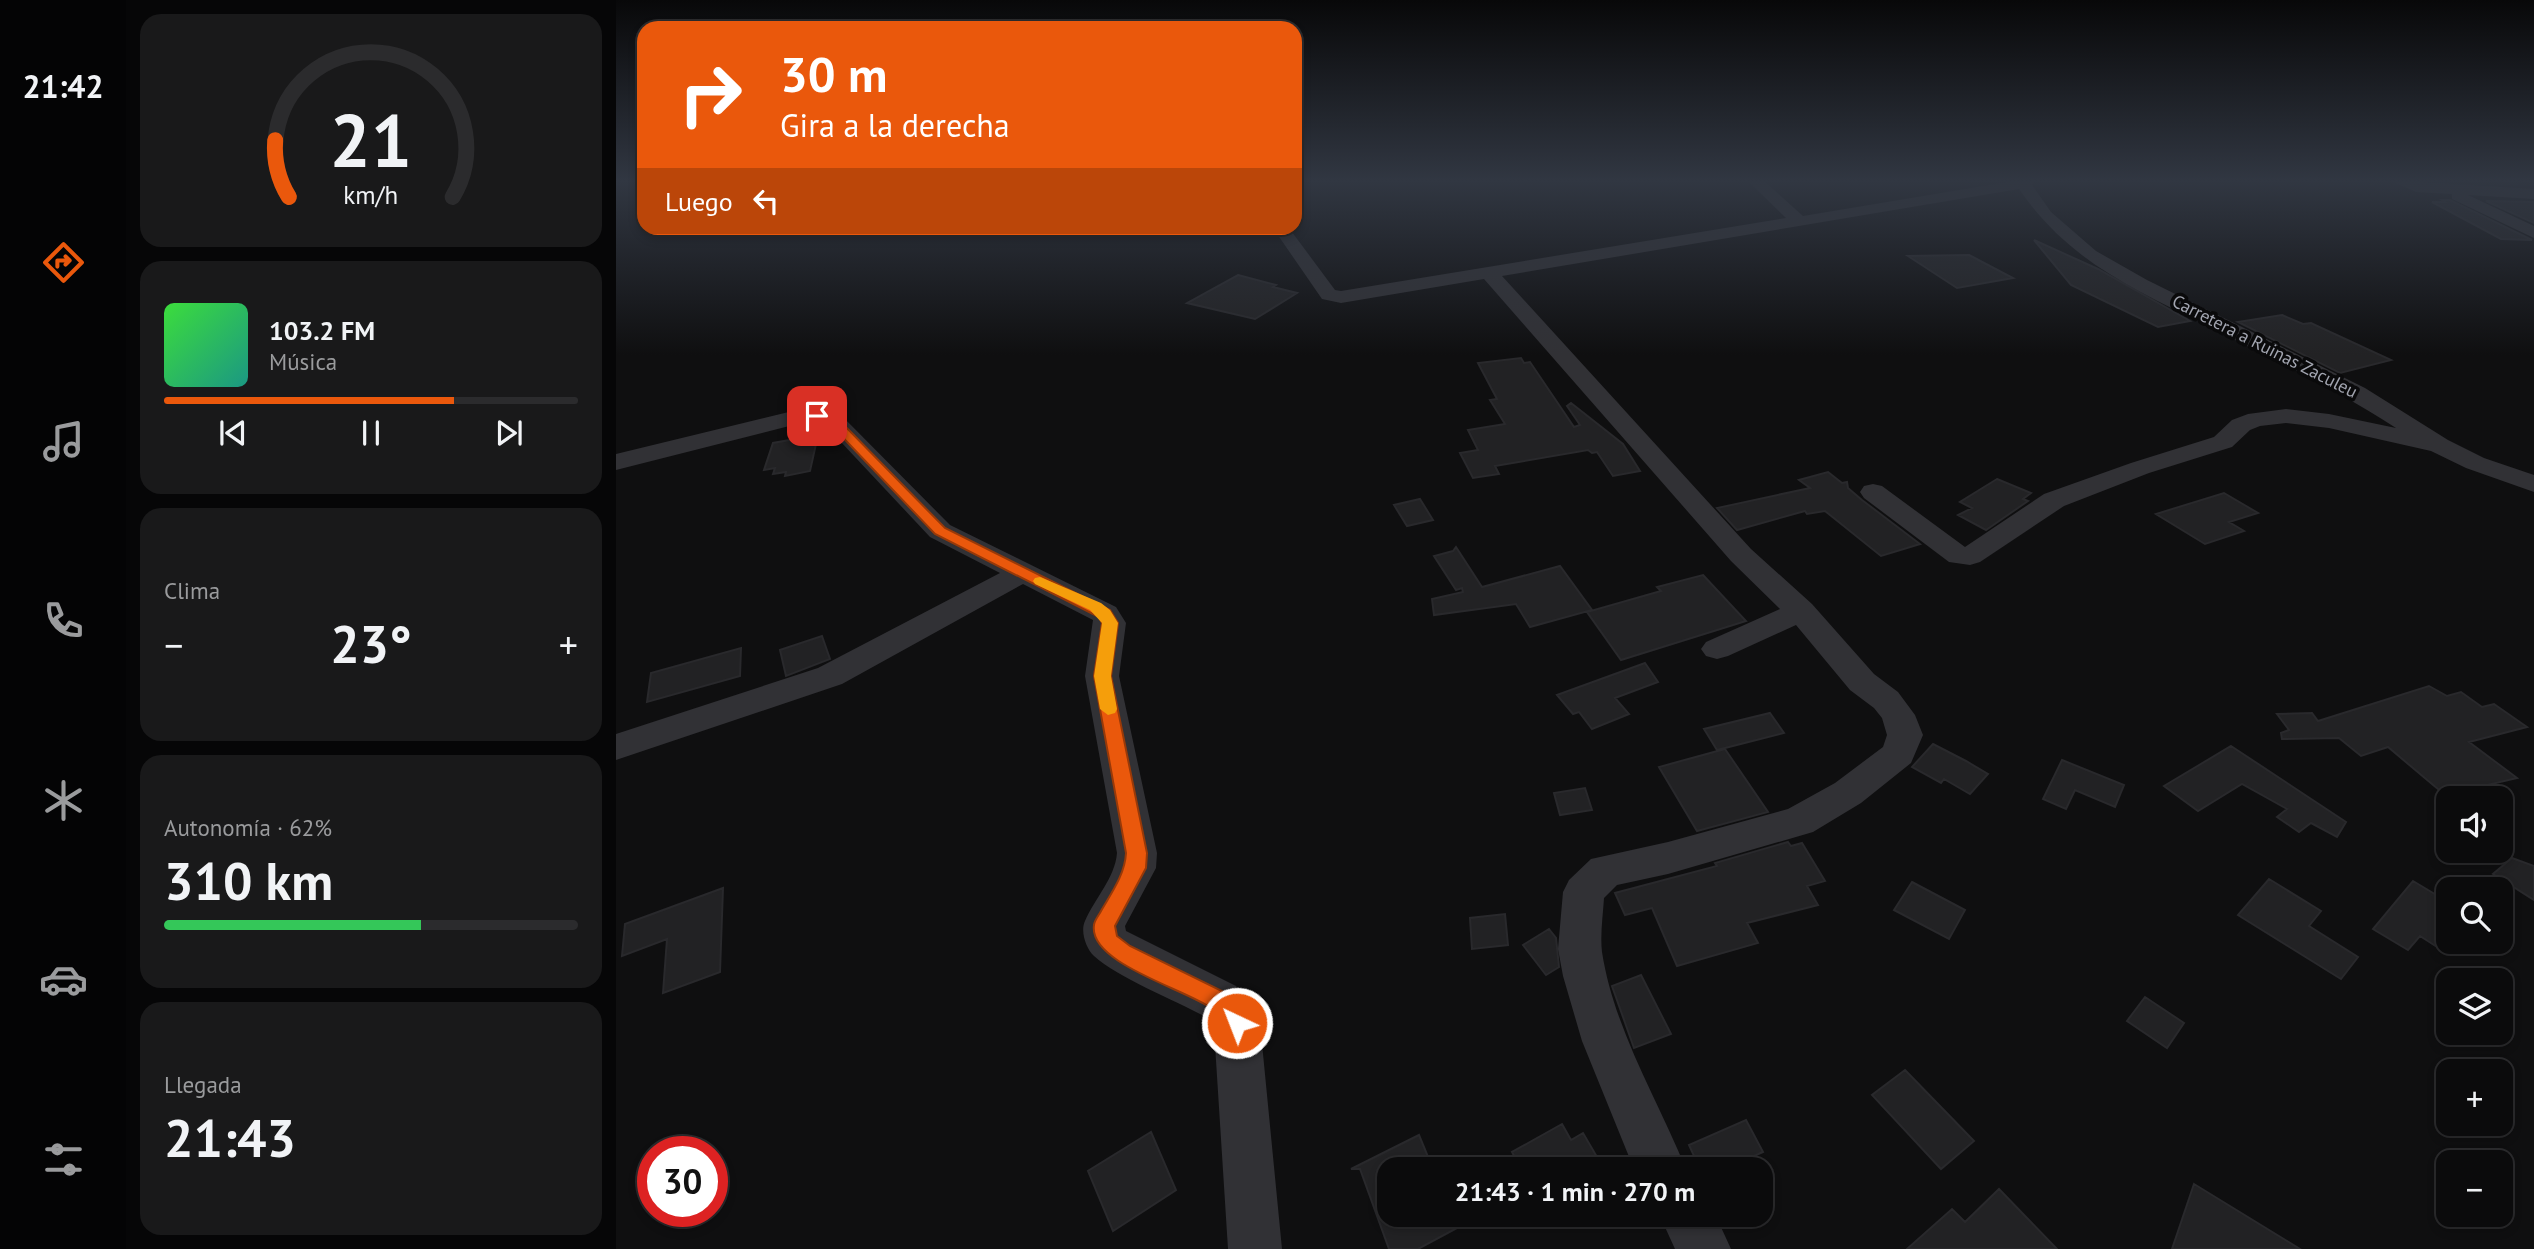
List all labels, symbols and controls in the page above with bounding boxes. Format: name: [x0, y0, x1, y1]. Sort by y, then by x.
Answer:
text: 30 m: [780, 42, 887, 106]
icon: right: [665, 49, 756, 140]
text: 21:42: [22, 65, 104, 107]
text: 21: [330, 93, 412, 187]
text: Gira a la derecha: [780, 104, 1010, 146]
text: km/h: [344, 178, 398, 210]
icon: left: [747, 182, 785, 220]
text: Luego: [665, 185, 733, 218]
icon: directions: [39, 238, 88, 287]
street label: Carretera a Ruinas Zaculeu: [2168, 289, 2362, 403]
text: 103.2 FM: [269, 314, 375, 347]
text: Música: [269, 347, 337, 376]
pin: [787, 386, 847, 446]
icon: arrive: [798, 397, 836, 435]
icon: previous: [214, 414, 252, 452]
icon: pause: [352, 414, 390, 452]
icon: next: [490, 414, 528, 452]
icon: music: [39, 417, 88, 466]
text: Clima: [164, 576, 220, 605]
icon: phone: [39, 596, 88, 645]
text: 23°: [330, 610, 412, 677]
text: −: [164, 620, 183, 669]
text: +: [559, 620, 578, 669]
icon: climate: [39, 776, 88, 825]
map controls: [2436, 786, 2513, 1227]
button: sound: [2436, 786, 2513, 863]
text: Autonomía · 62%: [164, 813, 332, 842]
text: 310 km: [164, 847, 333, 914]
button: search: [2436, 877, 2513, 954]
icon: car: [39, 955, 88, 1004]
button: layers: [2436, 968, 2513, 1045]
position arrow: [1200, 986, 1274, 1060]
button: +: [2436, 1059, 2513, 1136]
text: Llegada: [164, 1070, 242, 1099]
text: 21:43: [164, 1104, 296, 1171]
icon: filters: [39, 1135, 88, 1184]
speed limit sign: 30: [637, 1136, 728, 1227]
button: −: [2436, 1150, 2513, 1227]
text: 21:43 · 1 min · 270 m: [1455, 1175, 1695, 1208]

